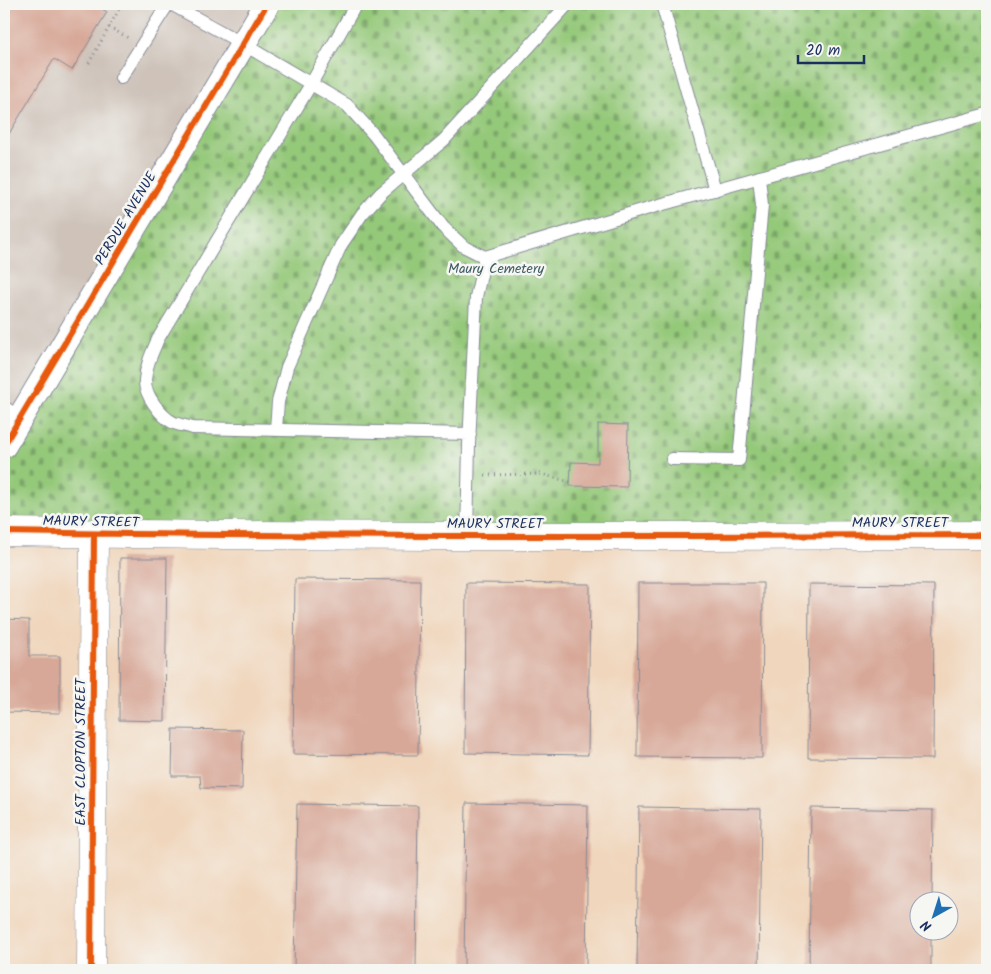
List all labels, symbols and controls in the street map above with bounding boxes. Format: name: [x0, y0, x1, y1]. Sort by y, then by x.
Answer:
scale bar: [798, 32, 865, 64]
text: 20 m: [806, 39, 840, 63]
street label: PERDUE AVENUE: [89, 167, 163, 269]
park label: Maury Cemetery: [448, 258, 545, 280]
street label: MAURY STREET: [42, 510, 141, 534]
street label: MAURY STREET: [852, 512, 950, 534]
street label: MAURY STREET: [447, 513, 545, 535]
street label: EAST CLOPTON STREET: [70, 677, 92, 826]
north arrow: [908, 892, 958, 942]
text: N: [916, 914, 937, 937]

